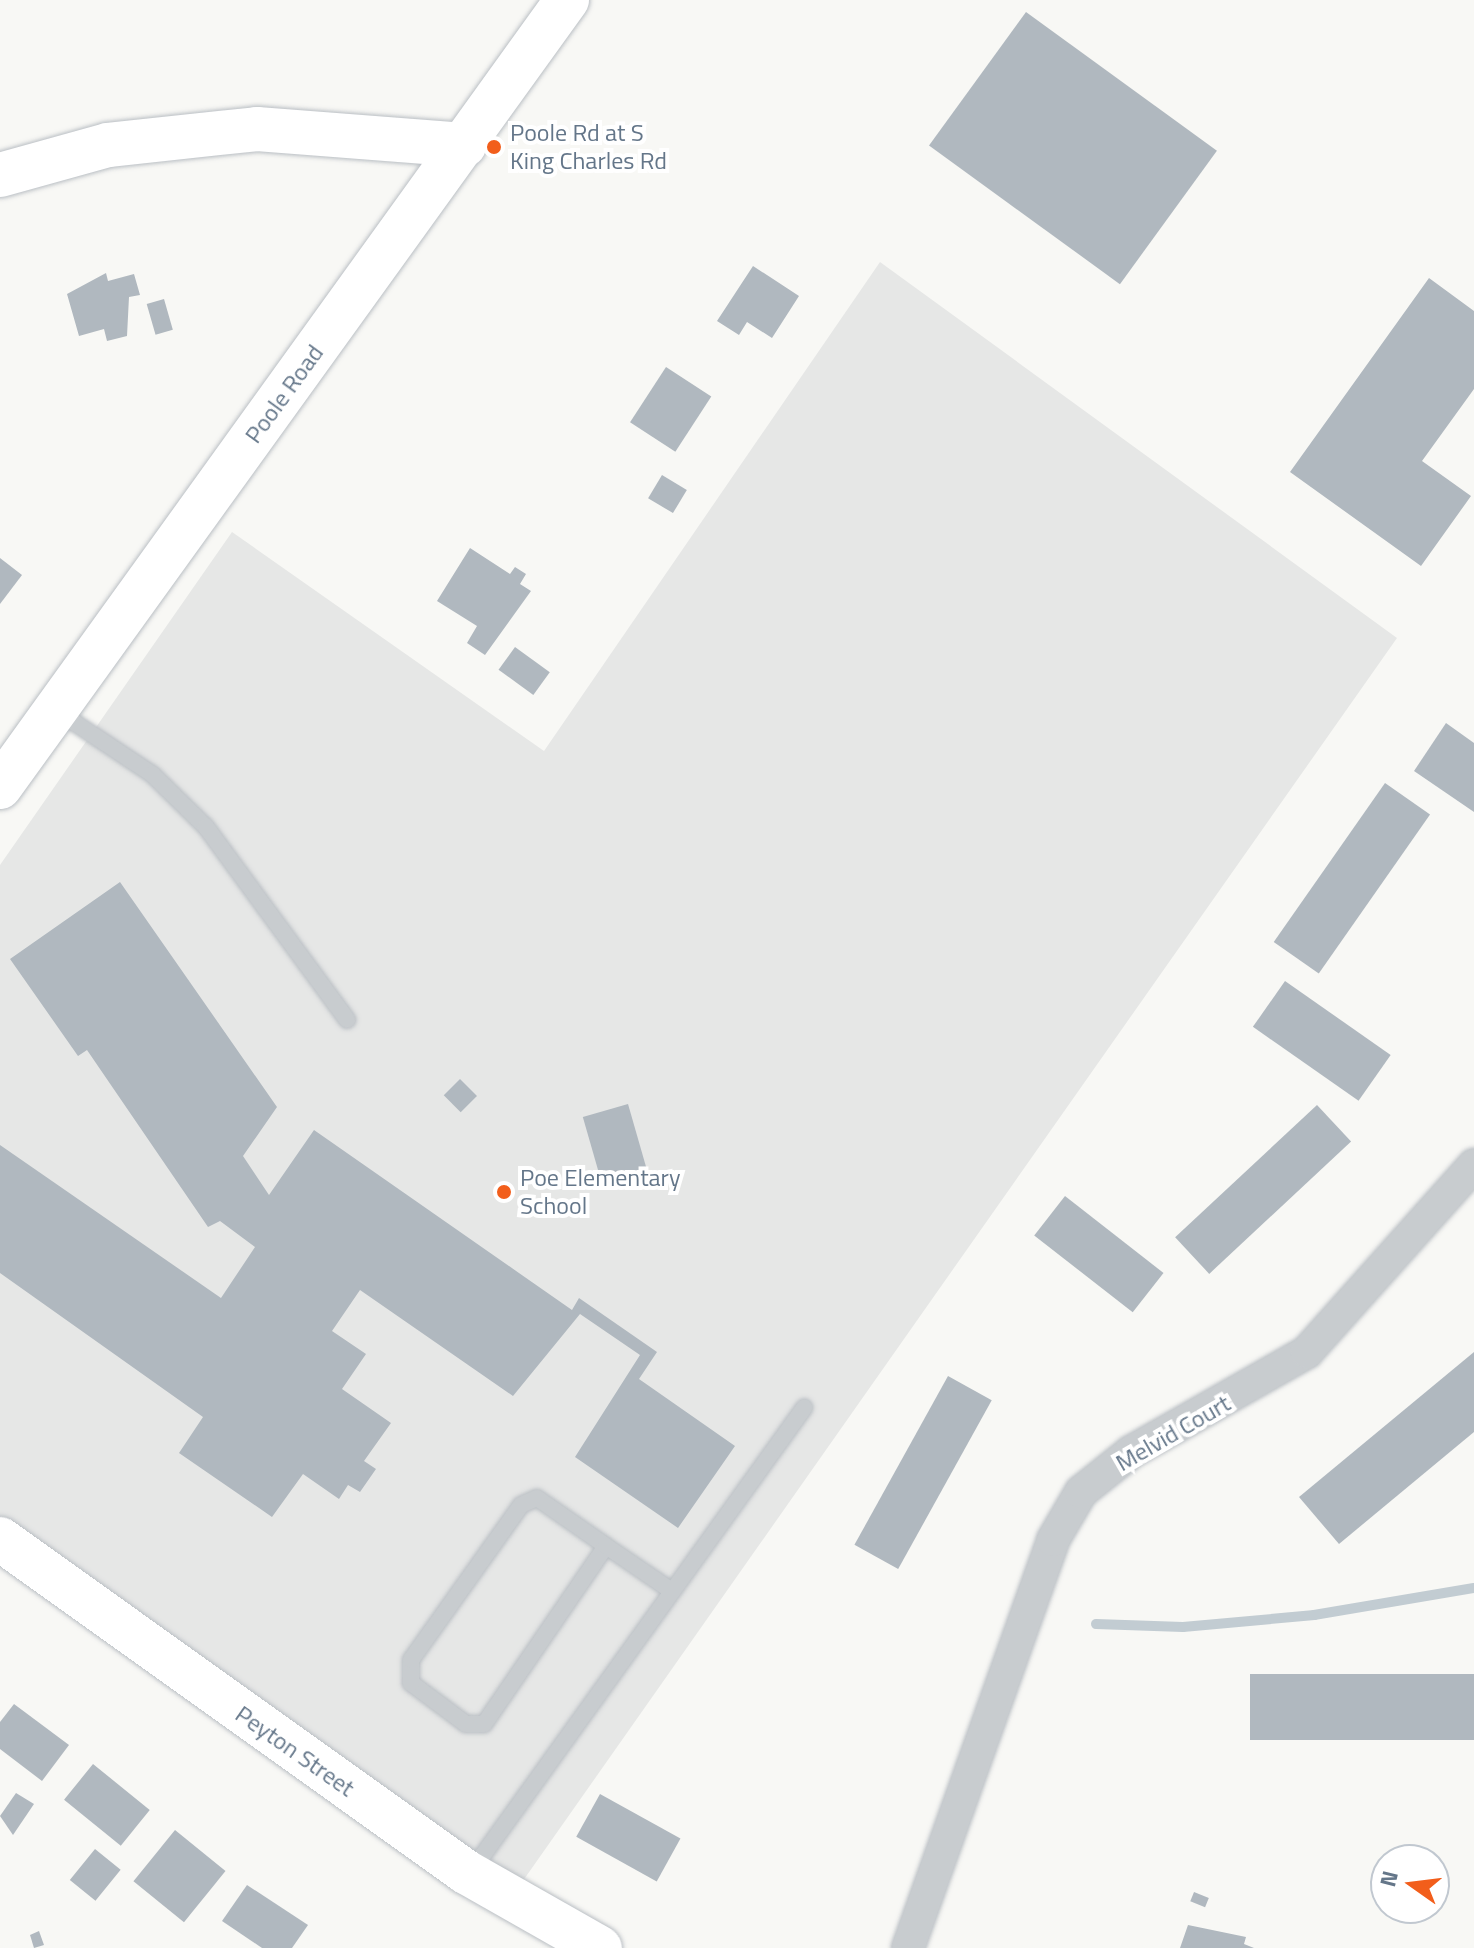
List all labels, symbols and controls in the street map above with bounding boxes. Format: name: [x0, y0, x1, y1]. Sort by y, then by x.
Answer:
place label: Poole Rd at S King Charles Rd: [510, 119, 667, 175]
marker: Poole Rd at S King Charles Rd: [485, 138, 503, 156]
street label: Poole Road: [239, 339, 329, 449]
place label: Poe Elementary School: [520, 1164, 680, 1220]
marker: Poe Elementary School: [495, 1183, 513, 1201]
street label: Melvid Court: [1111, 1389, 1235, 1477]
street label: Peyton Street: [230, 1699, 360, 1803]
north arrow: [1370, 1844, 1450, 1924]
text: N: [1370, 1867, 1407, 1890]

